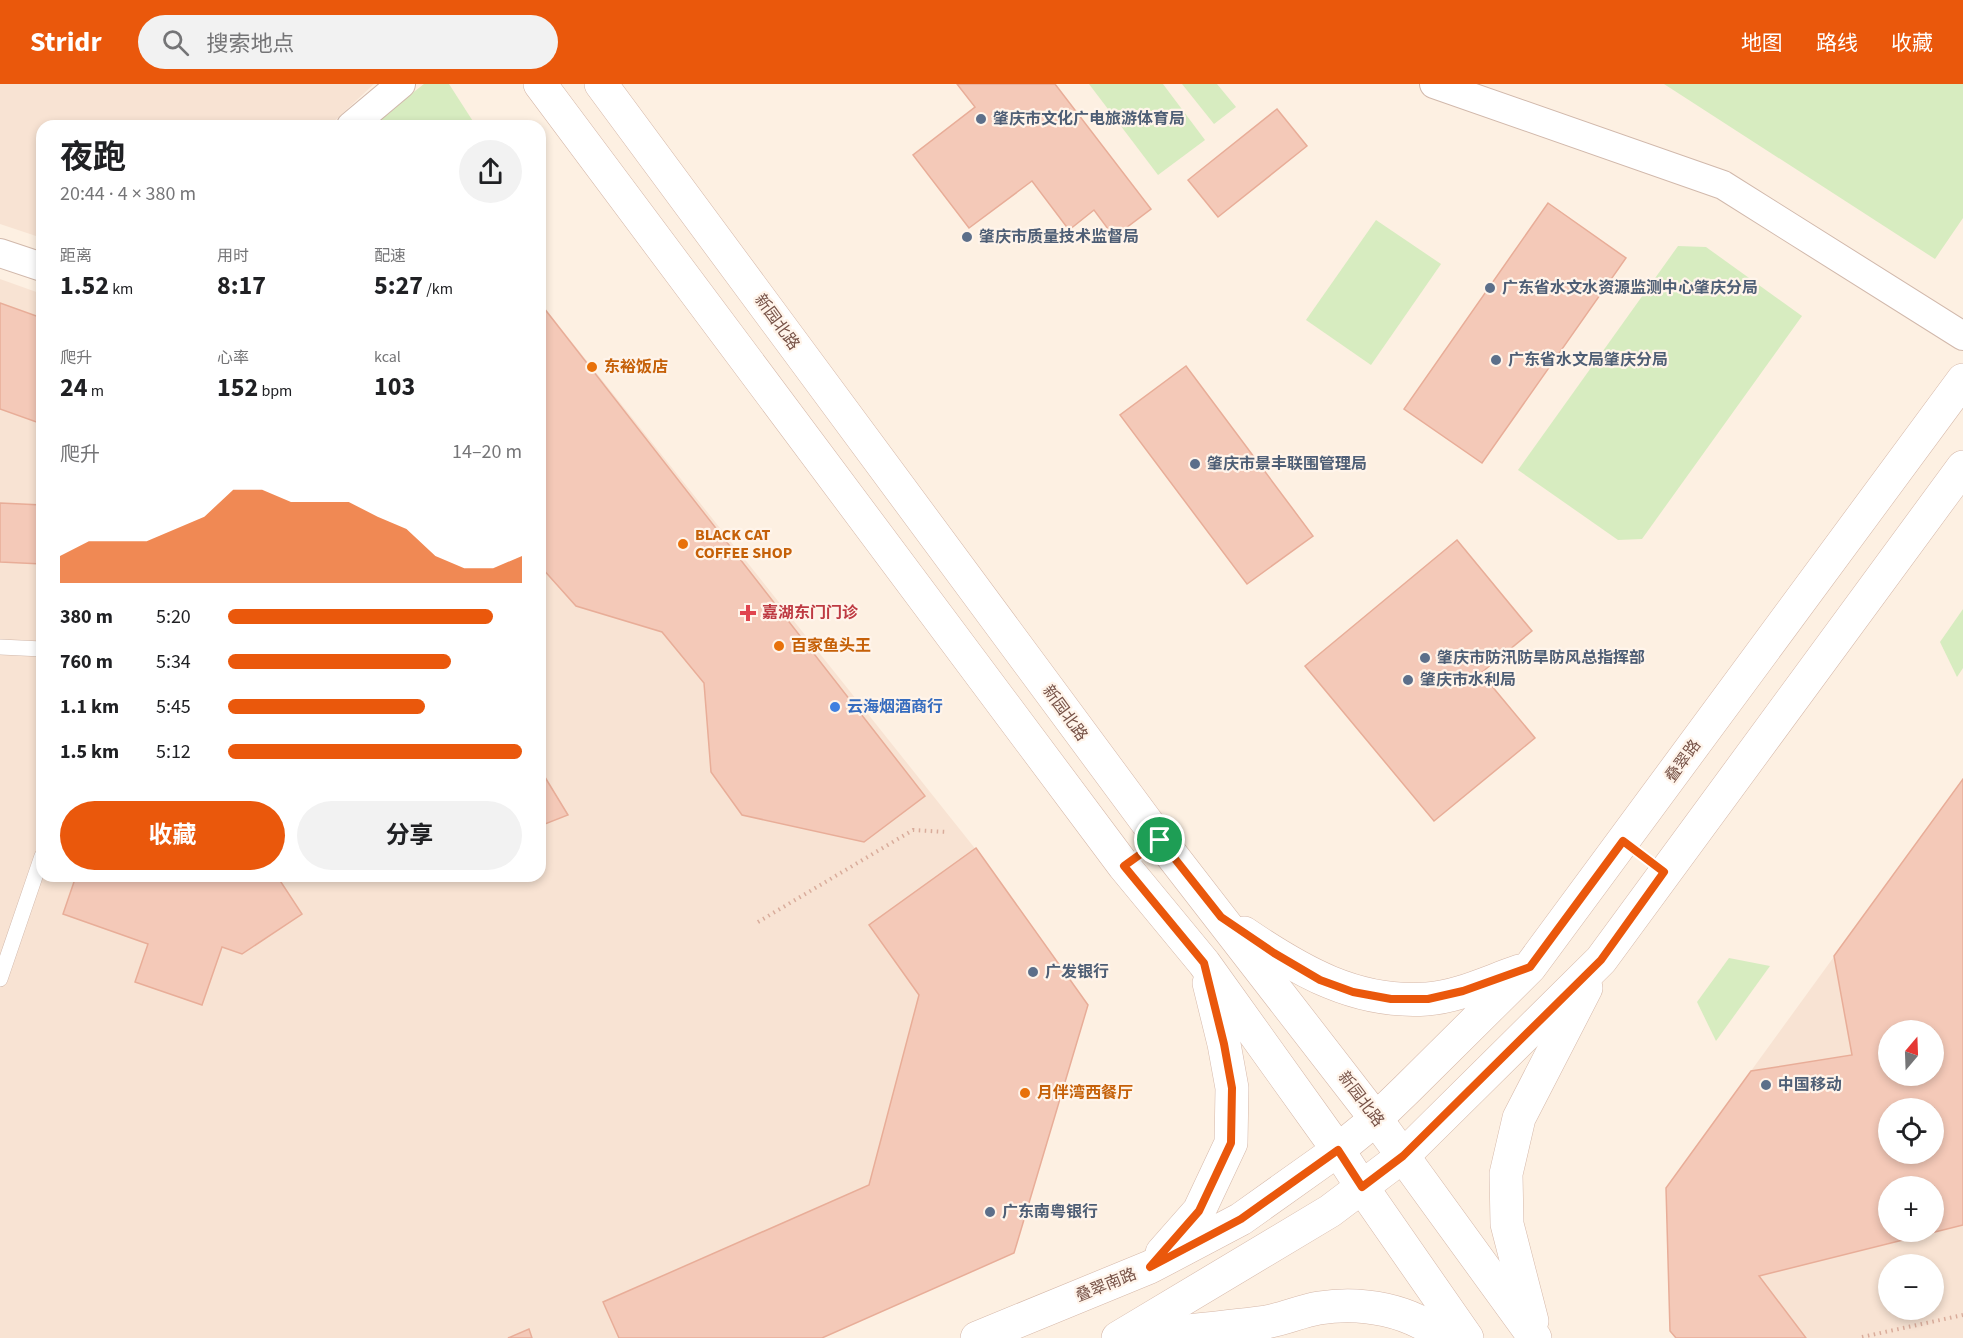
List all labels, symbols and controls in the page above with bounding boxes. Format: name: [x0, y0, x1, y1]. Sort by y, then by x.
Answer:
search box: [138, 15, 558, 69]
text: Stridr: [30, 22, 102, 62]
icon: search: [159, 26, 192, 59]
text: 搜索地点: [207, 28, 295, 60]
text: 地图: [1741, 28, 1783, 58]
text: 路线: [1816, 28, 1858, 58]
text: 收藏: [1891, 28, 1933, 58]
place label: 肇庆市文化广电旅游体育局: [993, 108, 1185, 130]
marker: 肇庆市文化广电旅游体育局: [974, 112, 988, 126]
text: 夜跑: [60, 134, 126, 181]
button: share: [459, 140, 522, 203]
text: 20:44 · 4 × 380 m: [60, 180, 196, 208]
place label: 肇庆市质量技术监督局: [979, 226, 1139, 248]
marker: 肇庆市质量技术监督局: [960, 230, 974, 244]
text: 距离: [60, 245, 92, 267]
text: 用时: [217, 245, 249, 267]
text: 配速: [374, 245, 406, 267]
text: 1.52: [60, 267, 109, 304]
text: 8:17: [217, 267, 266, 304]
text: 5:27: [374, 267, 423, 304]
place label: 广东省水文水资源监测中心肇庆分局: [1502, 277, 1758, 299]
text: km: [109, 278, 133, 300]
text: /km: [423, 278, 453, 300]
marker: 广东省水文水资源监测中心肇庆分局: [1483, 281, 1497, 295]
street label: 新园北路: [749, 290, 805, 354]
text: kcal: [374, 346, 401, 368]
text: 爬升: [60, 347, 92, 369]
text: 心率: [217, 347, 249, 369]
place label: 广东省水文局肇庆分局: [1508, 349, 1668, 371]
marker: 广东省水文局肇庆分局: [1489, 353, 1503, 367]
place label: 东裕饭店: [604, 356, 668, 378]
marker: 东裕饭店: [585, 360, 599, 374]
text: 103: [374, 368, 415, 405]
text: 24: [60, 369, 87, 406]
text: 152: [217, 369, 258, 406]
text: m: [87, 380, 104, 402]
text: bpm: [258, 380, 292, 402]
text: 14–20 m: [452, 438, 522, 466]
text: 爬升: [60, 441, 100, 469]
place label: 肇庆市景丰联围管理局: [1207, 453, 1367, 475]
marker: 肇庆市景丰联围管理局: [1188, 457, 1202, 471]
place label: BLACK CAT COFFEE SHOP: [695, 524, 792, 564]
marker: BLACK CAT COFFEE SHOP: [676, 537, 690, 551]
place label: 嘉湖东门门诊: [762, 602, 859, 624]
text: 380 m: [60, 603, 113, 631]
text: 5:20: [156, 603, 191, 631]
marker: 嘉湖东门门诊: [739, 604, 757, 622]
place label: 百家鱼头王: [791, 635, 871, 657]
marker: 百家鱼头王: [772, 639, 786, 653]
place label: 肇庆市防汛防旱防风总指挥部: [1437, 647, 1645, 669]
text: 760 m: [60, 648, 113, 676]
text: 5:34: [156, 648, 191, 676]
marker: 肇庆市防汛防旱防风总指挥部: [1418, 651, 1432, 665]
place label: 肇庆市水利局: [1420, 669, 1516, 691]
marker: 肇庆市水利局: [1401, 673, 1415, 687]
street label: 新园北路: [1037, 681, 1093, 745]
text: 1.1 km: [60, 693, 119, 721]
text: 5:45: [156, 693, 191, 721]
place label: 云海烟酒商行: [847, 696, 943, 718]
marker: 云海烟酒商行: [828, 700, 842, 714]
street label: 叠翠路: [1660, 735, 1706, 787]
text: 1.5 km: [60, 738, 119, 766]
text: 5:12: [156, 738, 191, 766]
button: 收藏: [60, 801, 285, 870]
button: 分享: [297, 801, 522, 870]
pin: [1134, 814, 1185, 865]
icon: arrive: [1143, 823, 1176, 856]
place label: 广发银行: [1045, 961, 1109, 983]
marker: 广发银行: [1026, 965, 1040, 979]
north arrow: [1878, 1020, 1944, 1086]
map controls: [1878, 1020, 1944, 1320]
street label: 新园北路: [1333, 1067, 1389, 1131]
place label: 中国移动: [1778, 1074, 1842, 1096]
marker: 中国移动: [1759, 1078, 1773, 1092]
place label: 月伴湾西餐厅: [1037, 1082, 1133, 1104]
marker: 月伴湾西餐厅: [1018, 1086, 1032, 1100]
button: locate: [1878, 1098, 1944, 1164]
button: +: [1878, 1176, 1944, 1242]
place label: 广东南粤银行: [1002, 1201, 1098, 1223]
marker: 广东南粤银行: [983, 1205, 997, 1219]
button: −: [1878, 1254, 1944, 1320]
street label: 叠翠南路: [1072, 1263, 1140, 1307]

